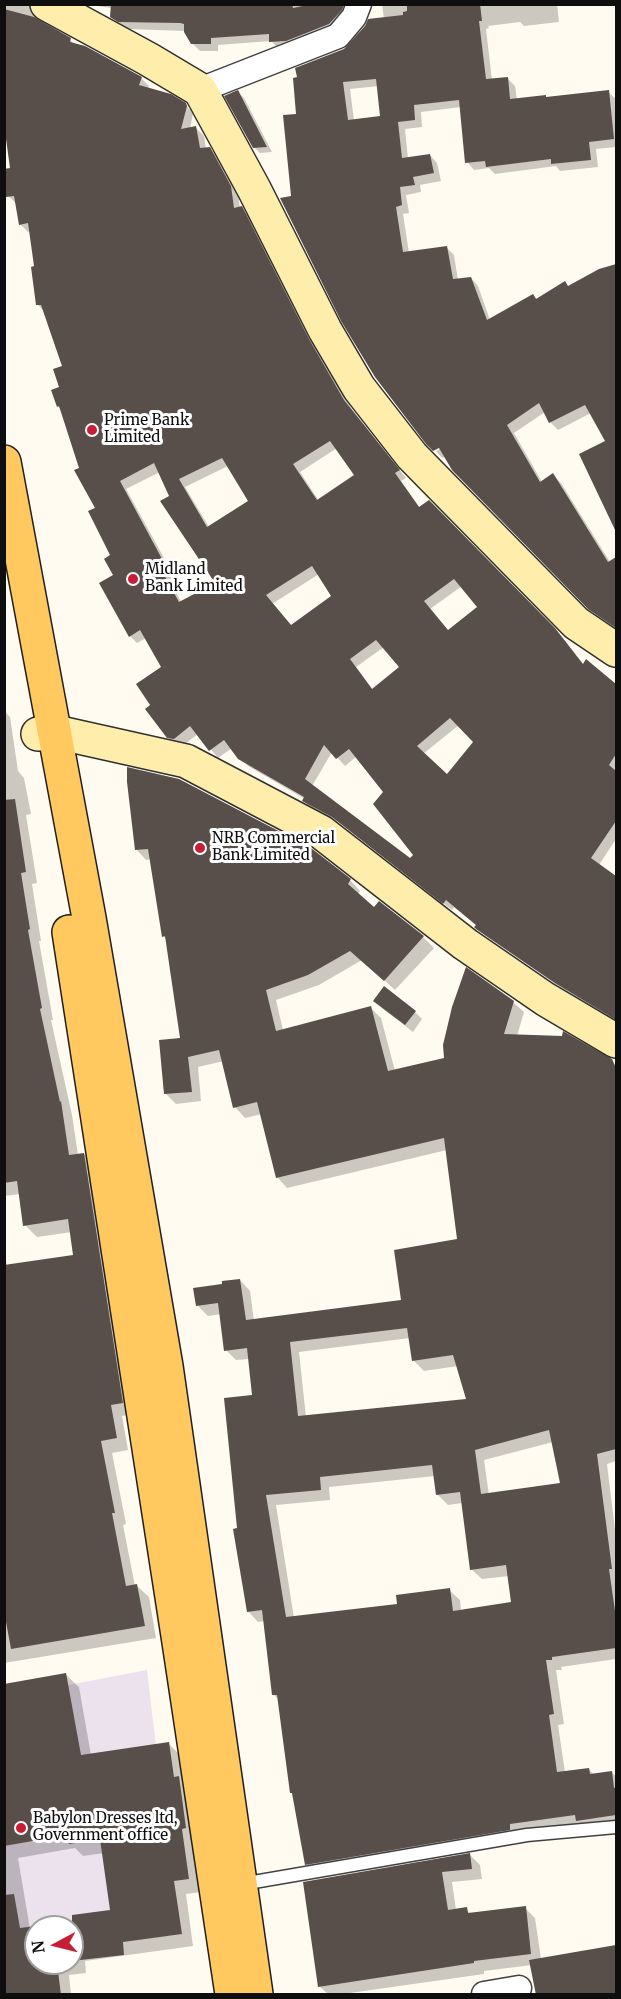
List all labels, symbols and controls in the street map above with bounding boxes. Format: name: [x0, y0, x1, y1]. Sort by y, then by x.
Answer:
place label: Prime Bank Limited: [104, 412, 189, 447]
marker: Prime Bank Limited: [85, 423, 99, 437]
place label: Midland Bank Limited: [145, 561, 243, 596]
marker: Midland Bank Limited: [126, 572, 140, 586]
place label: NRB Commercial Bank Limited: [212, 830, 335, 865]
marker: NRB Commercial Bank Limited: [193, 841, 207, 855]
place label: Babylon Dresses ltd, Government office: [33, 1810, 178, 1845]
marker: Babylon Dresses ltd, Government office: [14, 1821, 28, 1835]
north arrow: [24, 1915, 84, 1975]
text: N: [27, 1939, 49, 1954]

